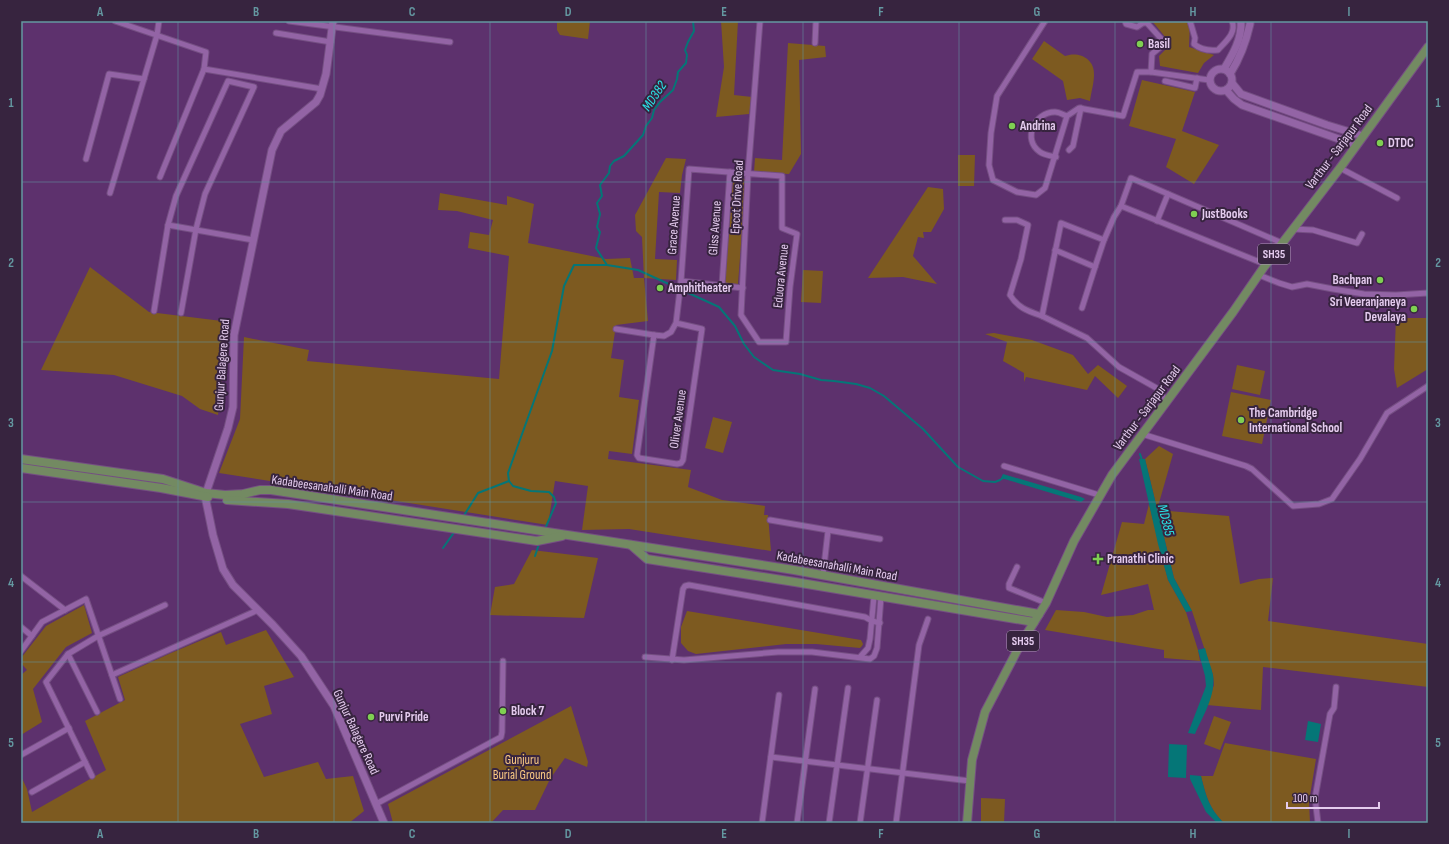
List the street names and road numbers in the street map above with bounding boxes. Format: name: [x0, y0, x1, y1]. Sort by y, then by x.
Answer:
street label: Varthur - Sarjapur Road: [1302, 102, 1376, 192]
street label: Epcot Drive Road: [727, 160, 747, 234]
street label: Grace Avenue: [664, 195, 684, 255]
street label: Gliss Avenue: [705, 200, 725, 256]
street label: Eduora Avenue: [770, 243, 792, 309]
road number: SH35: [1258, 244, 1290, 264]
street label: Gunjur Balagere Road: [211, 318, 233, 412]
street label: Varthur - Sarjapur Road: [1110, 363, 1184, 453]
street label: Oliver Avenue: [666, 389, 690, 449]
street label: Kadabeesanahalli Main Road: [271, 472, 393, 504]
street label: Kadabeesanahalli Main Road: [776, 548, 898, 584]
road number: SH35: [1007, 631, 1039, 651]
street label: Gunjur Balagere Road: [329, 687, 383, 777]

